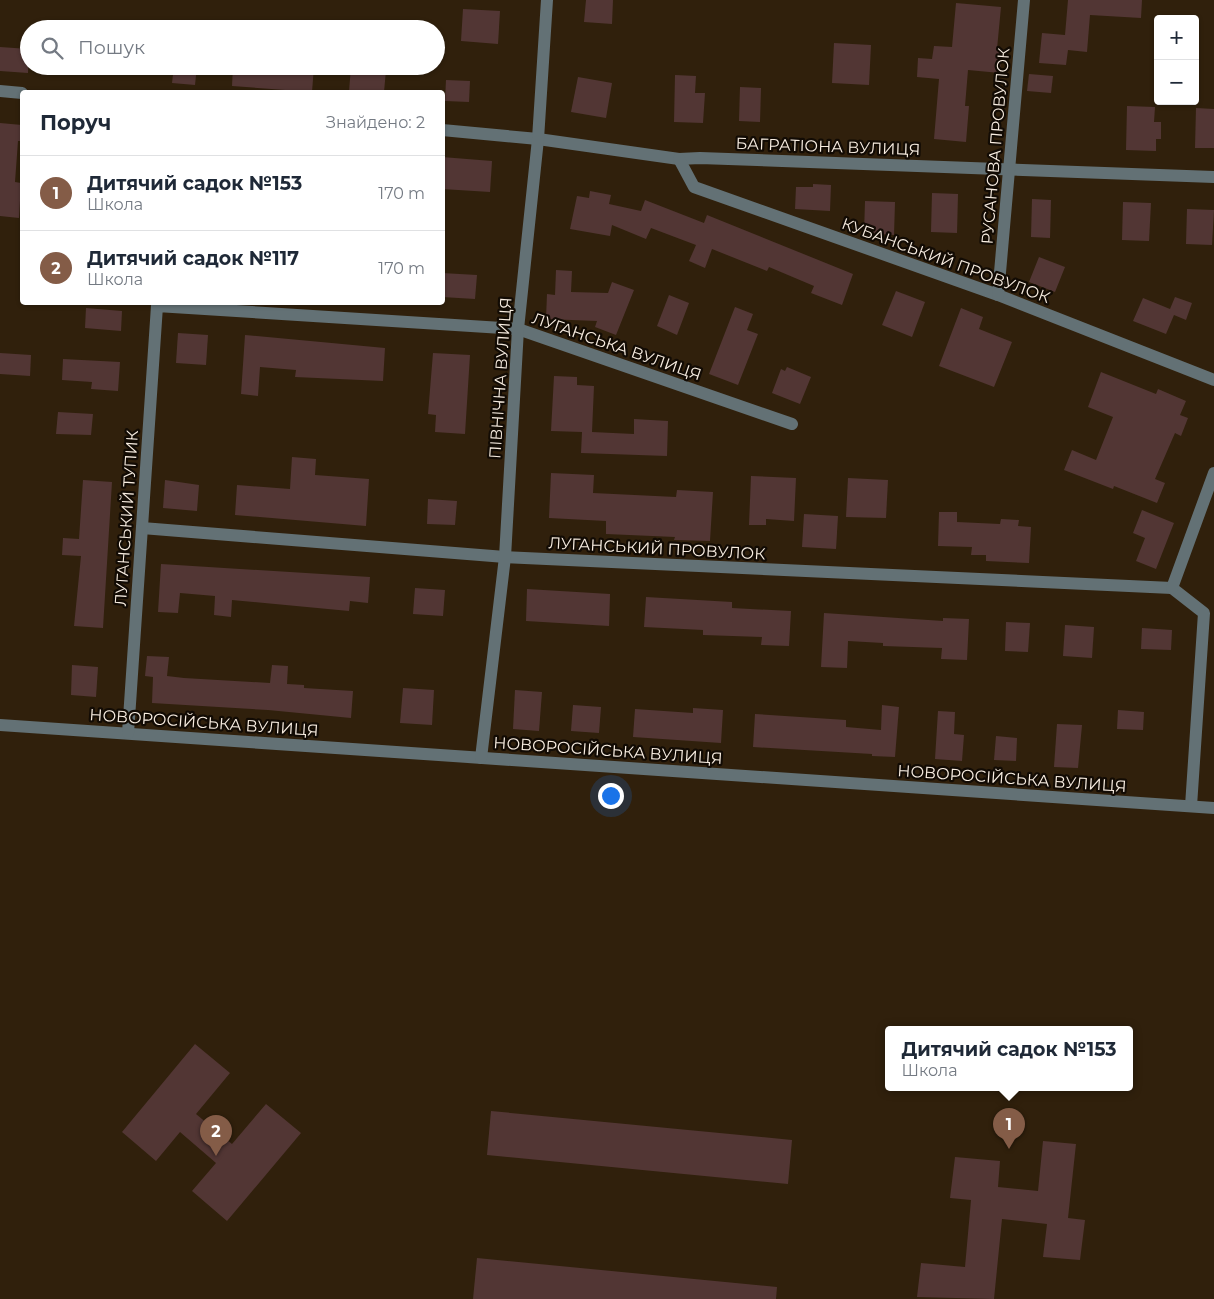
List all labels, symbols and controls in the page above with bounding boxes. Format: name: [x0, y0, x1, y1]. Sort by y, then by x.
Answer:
map controls: [1154, 15, 1199, 105]
button: +: [1154, 15, 1199, 60]
search box: [20, 20, 445, 75]
icon: search: [38, 34, 66, 62]
text: Пошук: [78, 36, 145, 59]
street label: РУСАНОВА ПРОВУЛОК: [977, 47, 1014, 245]
button: −: [1154, 60, 1199, 105]
text: Поруч: [40, 110, 111, 135]
text: Знайдено: 2: [326, 113, 425, 132]
street label: БАГРАТІОНА ВУЛИЦЯ: [735, 134, 921, 159]
text: Дитячий садок №153: [87, 172, 302, 195]
text: 1: [53, 184, 59, 203]
text: 170 m: [378, 184, 425, 203]
text: Школа: [87, 195, 143, 214]
street label: КУБАНСЬКИЙ ПРОВУЛОК: [839, 214, 1053, 307]
text: Дитячий садок №117: [87, 247, 299, 270]
text: 2: [51, 259, 61, 278]
text: 170 m: [378, 259, 425, 278]
text: Школа: [87, 270, 143, 289]
street label: ПІВНІЧНА ВУЛИЦЯ: [485, 297, 516, 459]
street label: ЛУГАНСЬКА ВУЛИЦЯ: [530, 309, 704, 384]
street label: ЛУГАНСЬКИЙ ТУПИК: [111, 429, 142, 607]
street label: ЛУГАНСЬКИЙ ПРОВУЛОК: [548, 533, 766, 564]
street label: НОВОРОСІЙСЬКА ВУЛИЦЯ: [89, 705, 319, 740]
street label: НОВОРОСІЙСЬКА ВУЛИЦЯ: [493, 733, 723, 768]
street label: НОВОРОСІЙСЬКА ВУЛИЦЯ: [897, 761, 1127, 796]
your location: [598, 783, 624, 809]
popup: [885, 1026, 1133, 1091]
text: Дитячий садок №153: [901, 1038, 1117, 1061]
text: Школа: [901, 1061, 958, 1080]
pin: 1: [993, 1108, 1025, 1149]
pin: 2: [200, 1115, 232, 1156]

